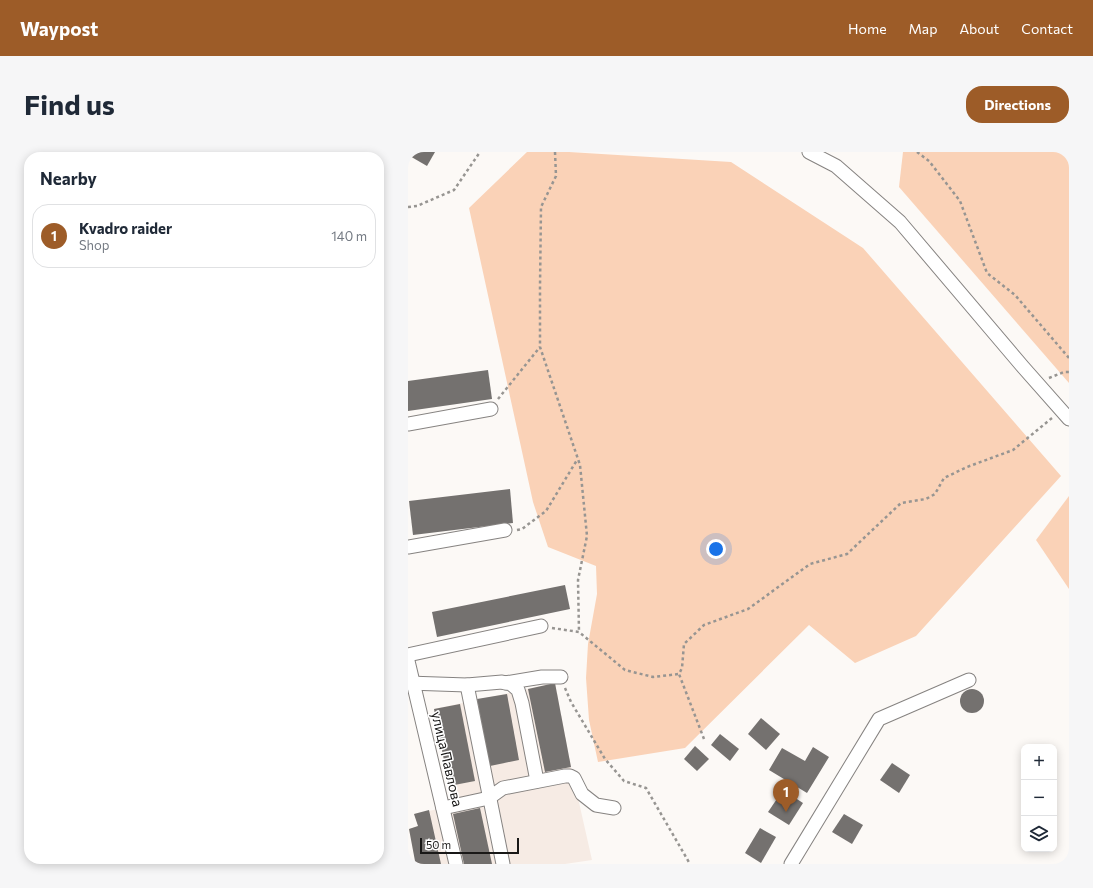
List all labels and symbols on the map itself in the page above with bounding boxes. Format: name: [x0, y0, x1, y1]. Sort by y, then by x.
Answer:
your location: [706, 539, 726, 559]
street label: улица Павлова: [428, 710, 467, 808]
pin: 1: [773, 779, 799, 812]
scale bar: [420, 836, 519, 855]

